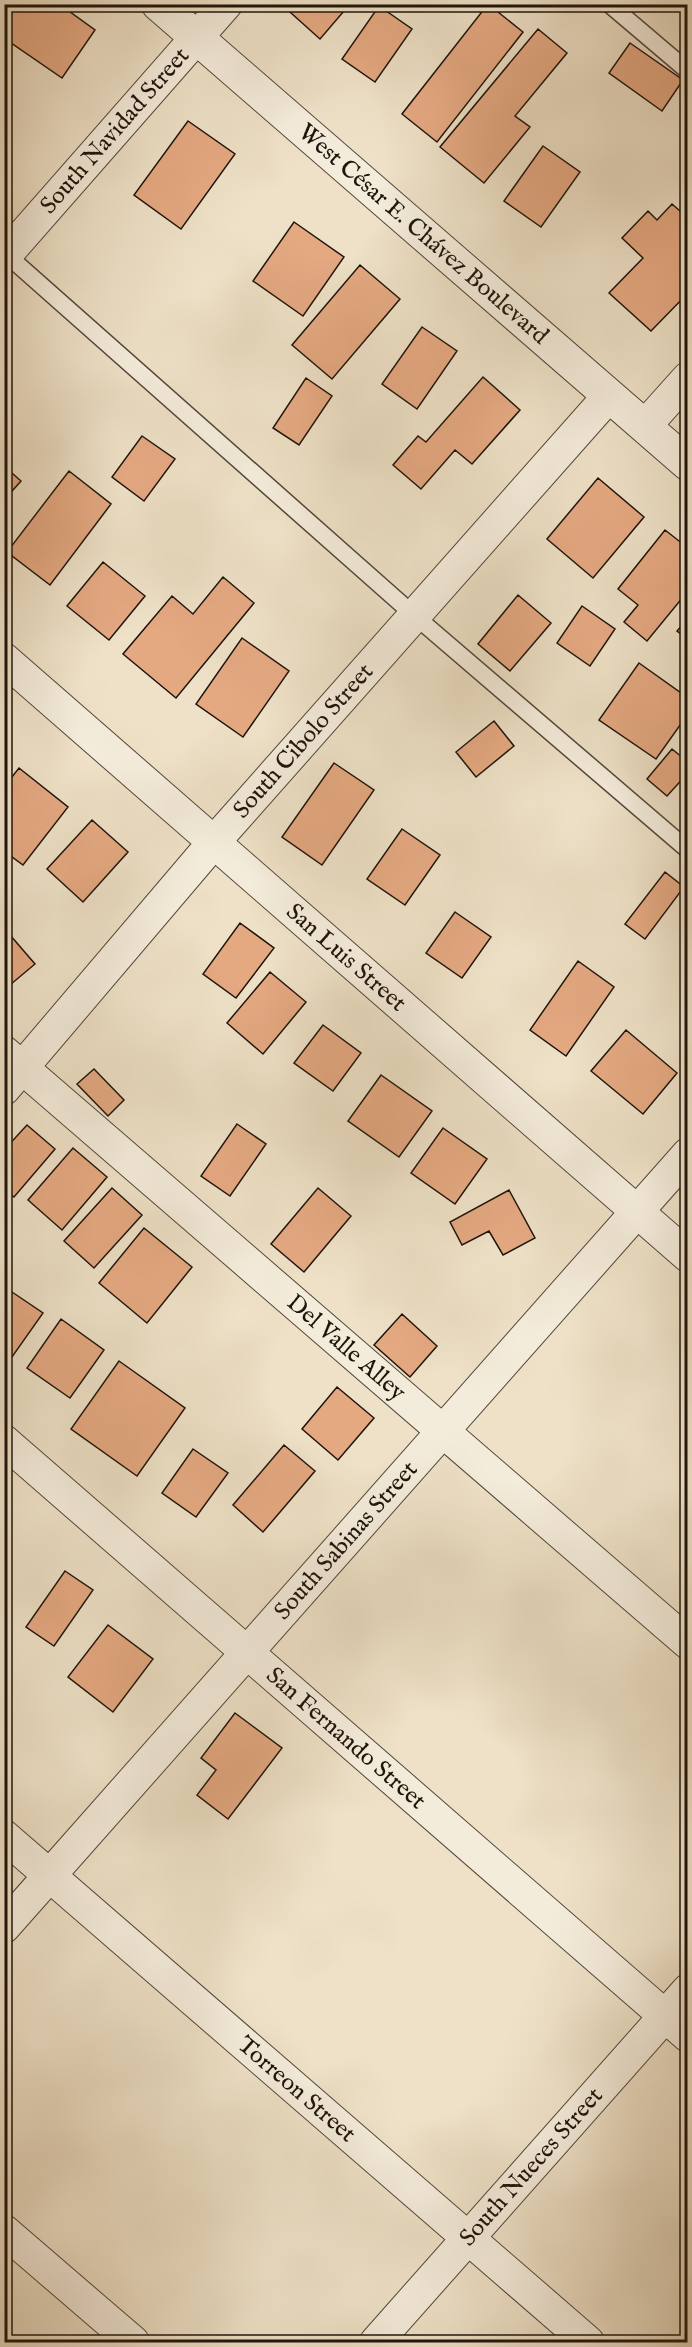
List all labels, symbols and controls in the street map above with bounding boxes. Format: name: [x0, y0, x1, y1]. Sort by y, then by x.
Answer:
street label: South Navidad Street: [33, 41, 196, 221]
street label: West César E. Chávez Boulevard: [291, 117, 555, 351]
street label: South Cibolo Street: [226, 657, 380, 825]
street label: San Luis Street: [279, 897, 413, 1019]
street label: Del Valle Alley: [280, 1287, 412, 1408]
street label: South Sabinas Street: [267, 1455, 425, 1627]
street label: San Fernando Street: [259, 1660, 432, 1816]
street label: Torreon Street: [231, 2029, 362, 2149]
street label: South Nueces Street: [453, 2081, 610, 2253]

